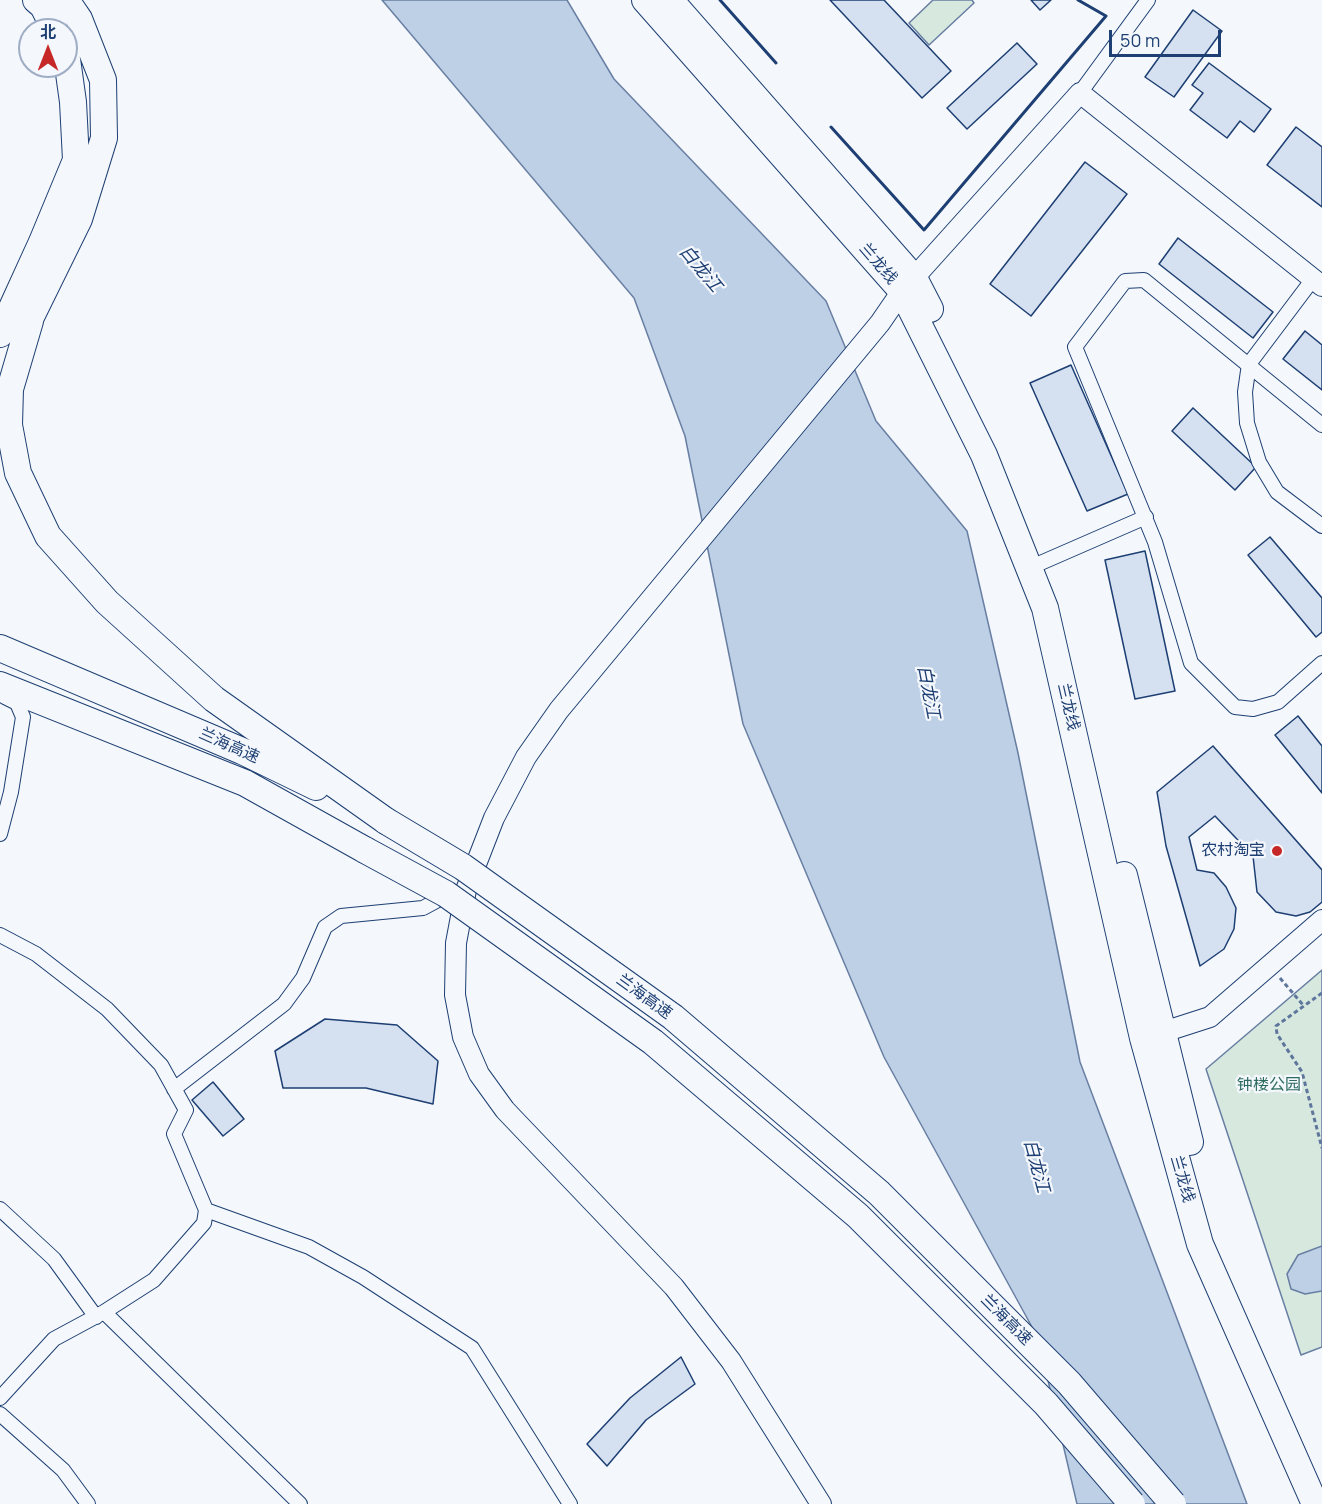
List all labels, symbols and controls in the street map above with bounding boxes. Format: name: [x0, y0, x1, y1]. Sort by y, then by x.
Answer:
north arrow: [18, 18, 78, 78]
scale bar: [1112, 18, 1224, 56]
text: 北: [40, 21, 56, 43]
text: 50 m: [1120, 28, 1160, 52]
street label: 兰龙线: [855, 240, 901, 288]
water label: 白龙江: [674, 241, 726, 297]
water label: 白龙江: [912, 663, 944, 721]
street label: 兰龙线: [1053, 681, 1083, 733]
street label: 兰海高速: [196, 724, 262, 768]
place label: 农村淘宝: [1201, 841, 1265, 861]
marker: 农村淘宝: [1270, 844, 1284, 858]
street label: 兰海高速: [612, 970, 676, 1024]
park label: 钟楼公园: [1237, 1076, 1301, 1096]
water label: 白龙江: [1019, 1137, 1053, 1195]
street label: 兰龙线: [1166, 1153, 1198, 1205]
street label: 兰海高速: [977, 1291, 1035, 1349]

